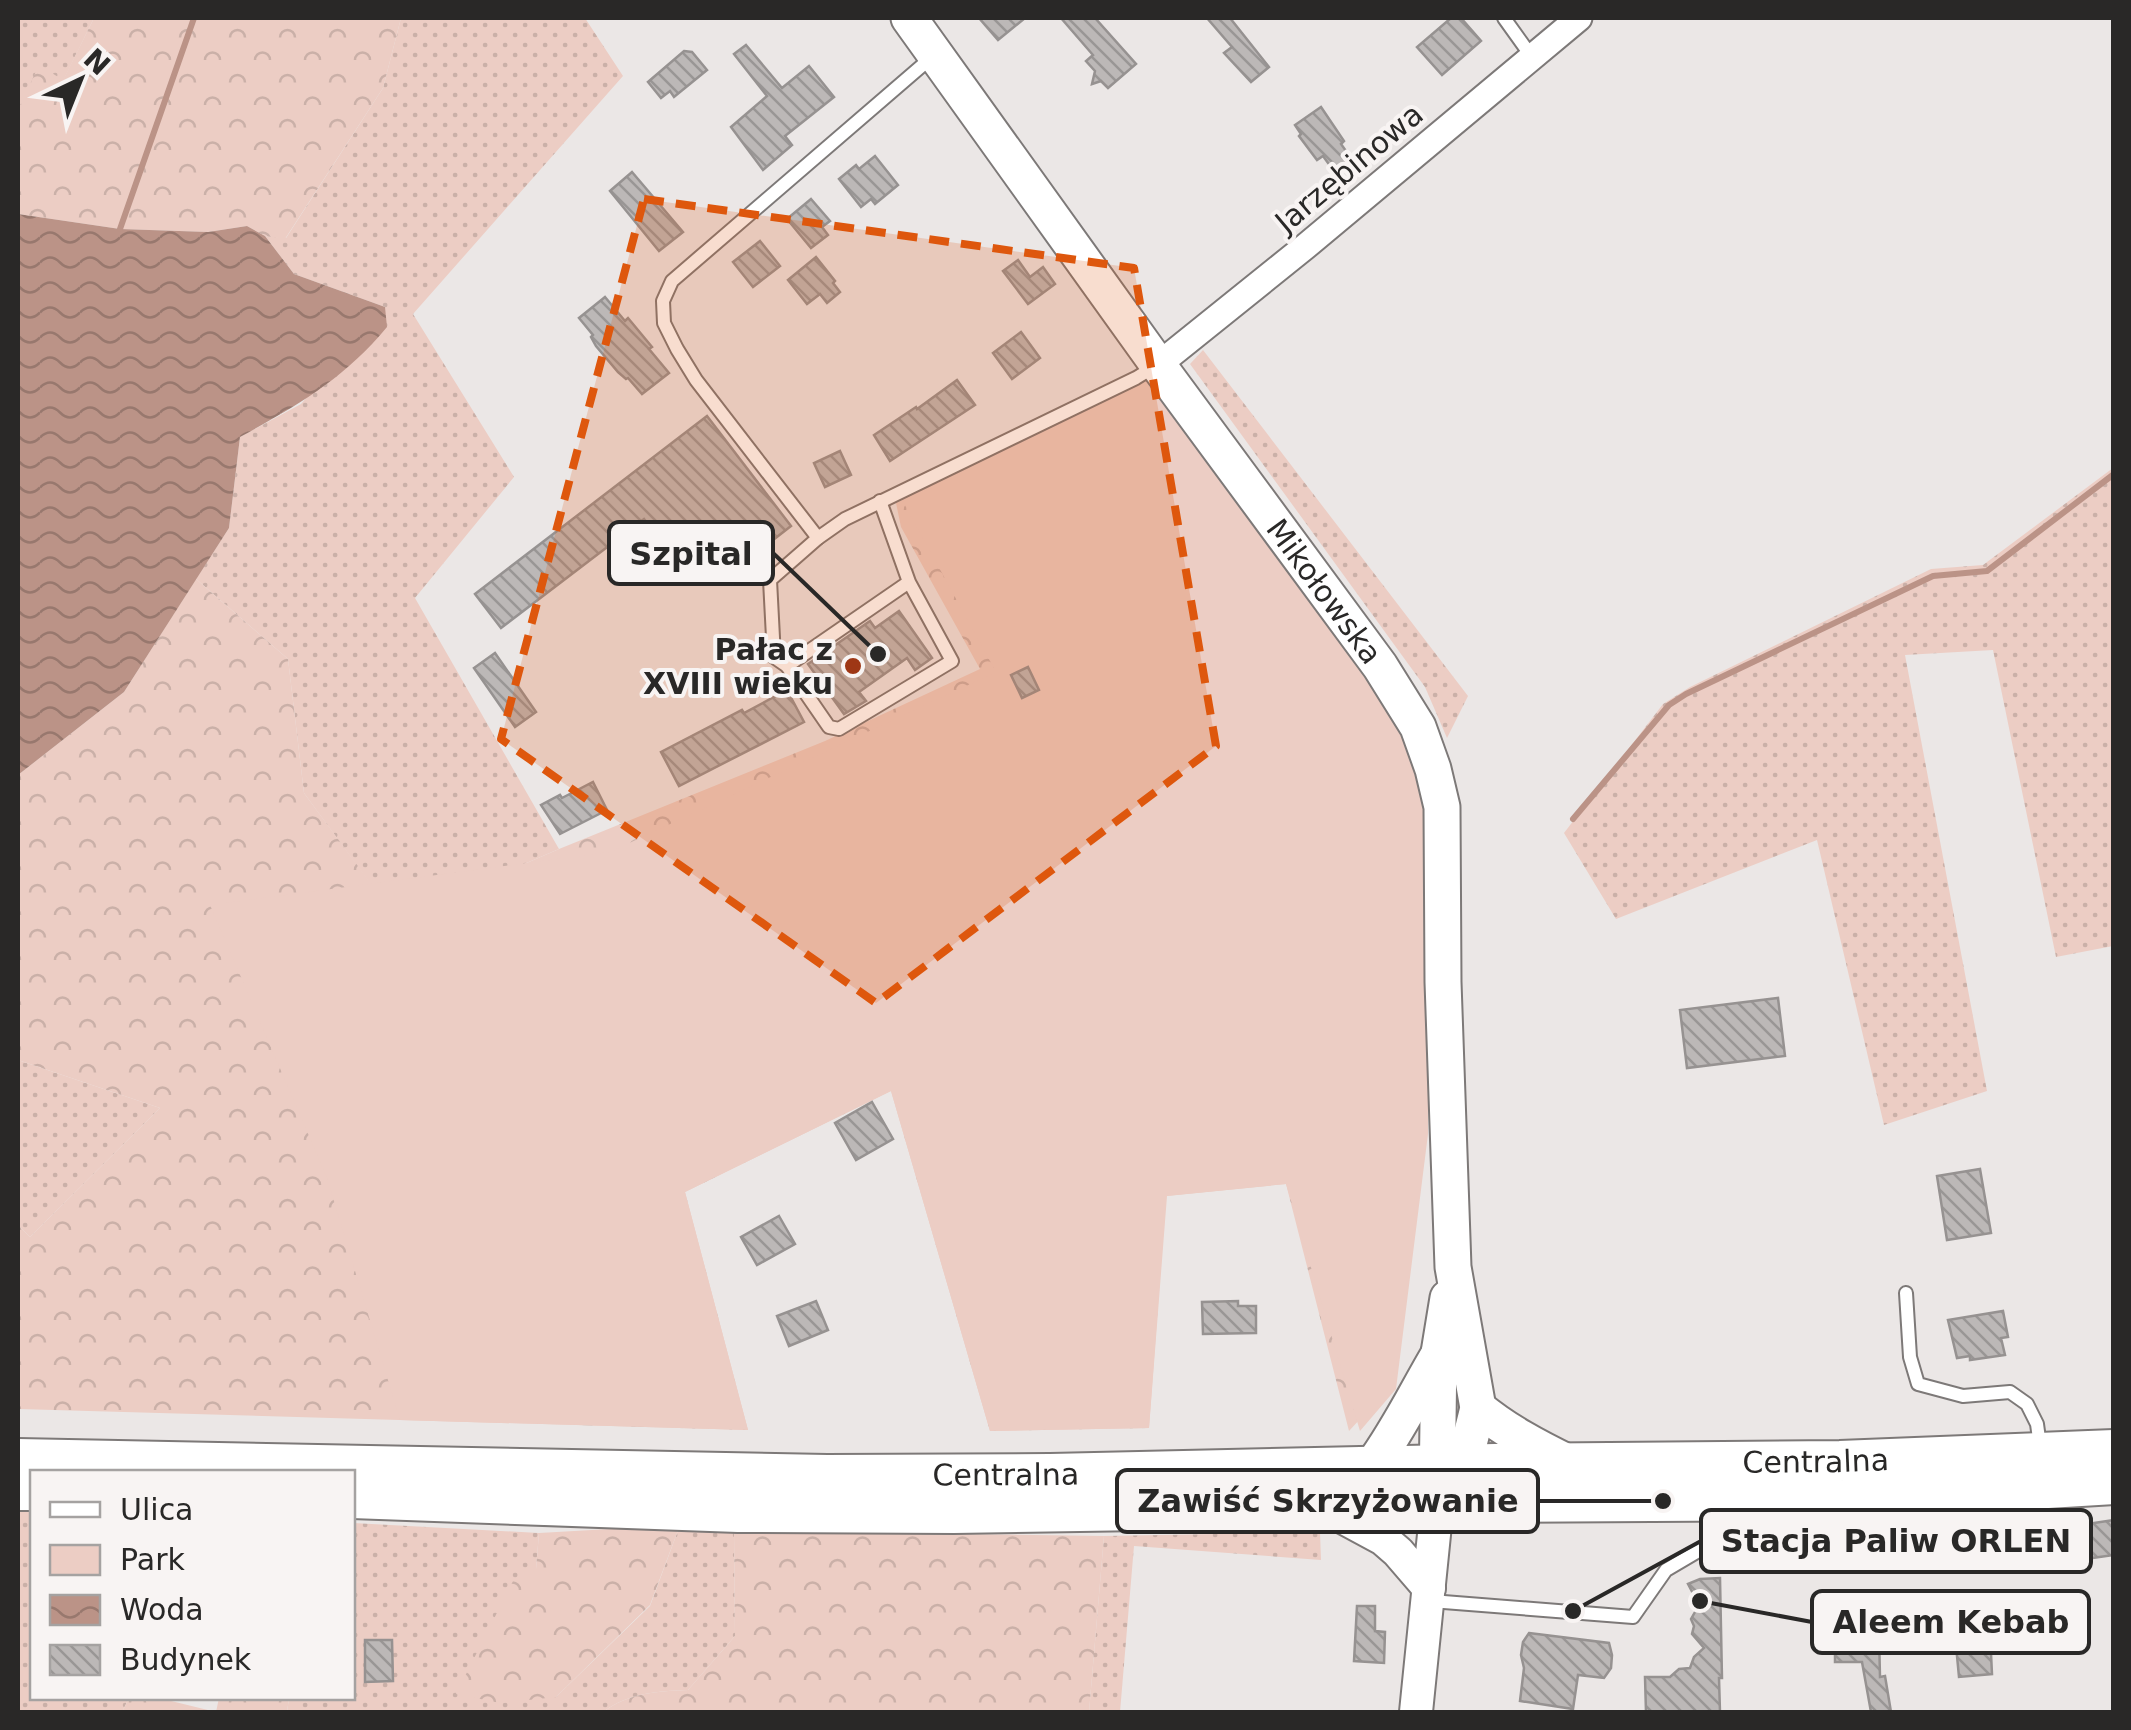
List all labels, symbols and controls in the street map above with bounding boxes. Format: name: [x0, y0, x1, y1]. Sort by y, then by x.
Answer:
north arrow: [30, 30, 130, 130]
text: N: [77, 42, 117, 82]
street label: Jarzębinowa: [1267, 96, 1430, 241]
street label: Mikołowska: [1260, 512, 1390, 670]
callout: Szpital: [609, 522, 773, 584]
text: Szpital: [629, 535, 753, 573]
place label: Pałac z XVIII wieku: [643, 632, 833, 701]
marker: Pałac z XVIII wieku: [842, 655, 864, 677]
street label: Centralna: [1742, 1442, 1890, 1479]
street label: Centralna: [932, 1456, 1080, 1492]
legend: [30, 1470, 355, 1700]
callout: Zawiść Skrzyżowanie: [1117, 1470, 1538, 1532]
text: Zawiść Skrzyżowanie: [1137, 1482, 1519, 1520]
text: Ulica: [120, 1492, 194, 1527]
callout: Stacja Paliw ORLEN: [1701, 1510, 2091, 1572]
text: Stacja Paliw ORLEN: [1721, 1522, 2071, 1560]
text: Park: [120, 1542, 185, 1577]
callout: Aleem Kebab: [1812, 1591, 2089, 1653]
text: Woda: [120, 1592, 204, 1627]
text: Aleem Kebab: [1833, 1603, 2069, 1641]
text: Budynek: [120, 1642, 252, 1677]

